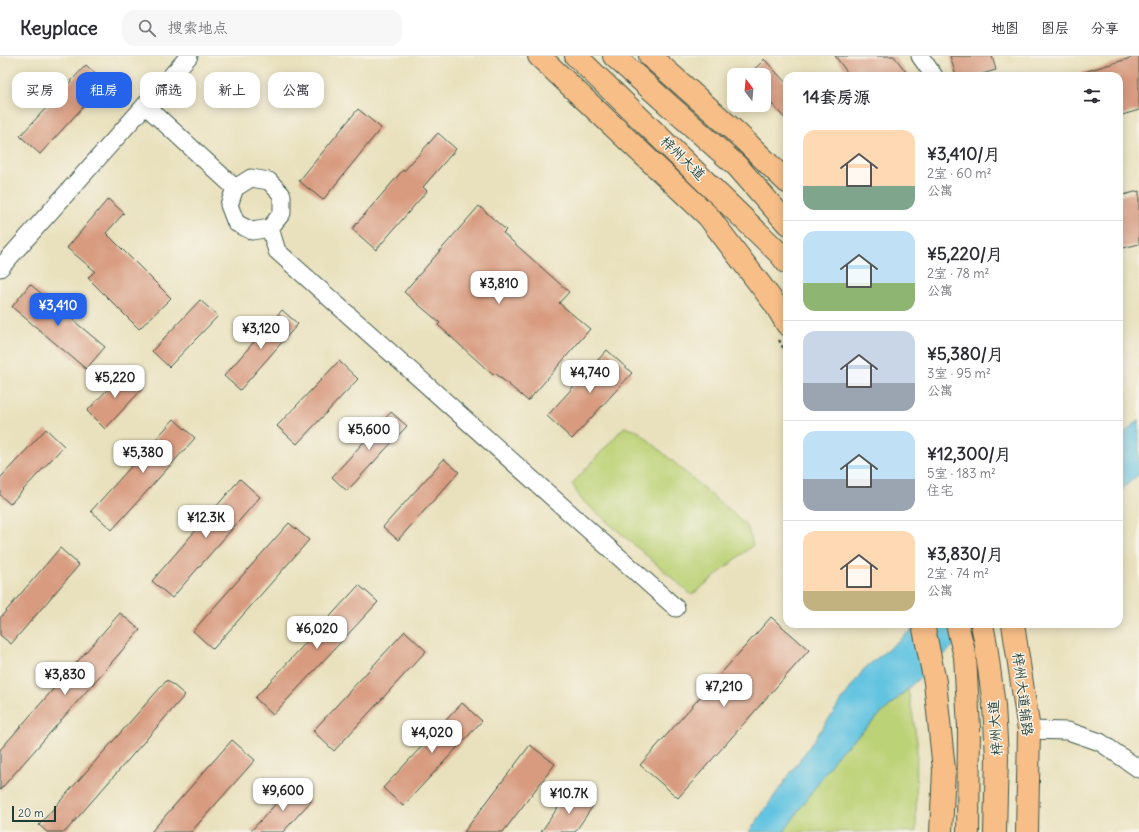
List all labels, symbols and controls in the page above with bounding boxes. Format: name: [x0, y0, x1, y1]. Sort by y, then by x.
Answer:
search box: [122, 10, 402, 46]
text: Keyplace: [20, 16, 98, 40]
icon: search: [136, 17, 158, 39]
text: 搜索地点: [168, 18, 228, 37]
text: 地图: [991, 19, 1019, 37]
text: 图层: [1041, 19, 1069, 37]
text: 分享: [1091, 19, 1119, 37]
north arrow: [727, 68, 771, 112]
map controls: [727, 68, 771, 112]
chip: 买房: [12, 72, 68, 108]
chip: 租房: [76, 72, 132, 108]
chip: 筛选: [140, 72, 196, 108]
chip: 新上: [204, 72, 260, 108]
chip: 公寓: [268, 72, 324, 108]
icon: filters: [1081, 85, 1103, 107]
text: 14套房源: [803, 86, 871, 108]
street label: 梓州大道: [657, 132, 709, 184]
text: ¥3,410/月: [927, 143, 1000, 165]
icon: home: [835, 146, 883, 194]
text: 2室 · 60 m²: [927, 165, 992, 182]
text: 公寓: [927, 182, 953, 199]
text: ¥5,220/月: [927, 243, 1003, 265]
icon: home: [835, 247, 883, 295]
text: 2室 · 78 m²: [927, 265, 989, 282]
pin: ¥3,810: [466, 271, 532, 305]
text: ¥3,810: [480, 275, 518, 292]
text: 公寓: [927, 282, 953, 299]
pin: ¥3,410: [25, 293, 91, 327]
text: ¥3,410: [39, 297, 77, 314]
pin: ¥3,120: [228, 316, 294, 350]
text: ¥3,120: [242, 320, 280, 337]
text: ¥5,380/月: [927, 343, 1004, 365]
icon: home: [835, 347, 883, 395]
pin: ¥4,740: [557, 360, 623, 394]
text: ¥4,740: [570, 364, 610, 381]
pin: ¥5,220: [82, 365, 148, 399]
text: 3室 · 95 m²: [927, 365, 991, 382]
text: ¥5,220: [95, 369, 135, 386]
text: 公寓: [927, 382, 953, 399]
pin: ¥5,600: [336, 417, 402, 451]
text: ¥5,600: [348, 421, 390, 438]
pin: ¥5,380: [110, 440, 176, 474]
text: ¥12,300/月: [927, 443, 1012, 465]
text: ¥5,380: [122, 444, 164, 461]
icon: home: [835, 447, 883, 495]
text: 5室 · 183 m²: [927, 465, 996, 482]
text: 住宅: [927, 482, 953, 499]
pin: ¥12.3K: [173, 505, 239, 539]
text: ¥12.3K: [187, 509, 225, 526]
text: ¥3,830/月: [927, 543, 1004, 565]
icon: home: [835, 547, 883, 595]
text: 2室 · 74 m²: [927, 565, 989, 582]
text: 公寓: [927, 582, 953, 599]
pin: ¥6,020: [284, 616, 350, 650]
text: ¥6,020: [296, 620, 338, 637]
street label: 梓州大道辅路: [1009, 651, 1037, 737]
pin: ¥3,830: [32, 662, 98, 696]
text: ¥3,830: [44, 666, 86, 683]
pin: ¥7,210: [691, 674, 757, 708]
text: ¥7,210: [705, 678, 743, 695]
street label: 梓州大道: [984, 699, 1006, 757]
pin: ¥4,020: [399, 720, 465, 754]
text: ¥4,020: [411, 724, 453, 741]
pin: ¥9,600: [250, 778, 316, 812]
pin: ¥10.7K: [536, 781, 602, 815]
text: ¥9,600: [262, 782, 304, 799]
text: ¥10.7K: [550, 785, 588, 802]
scale bar: [12, 804, 56, 823]
text: 20 m: [18, 806, 44, 820]

